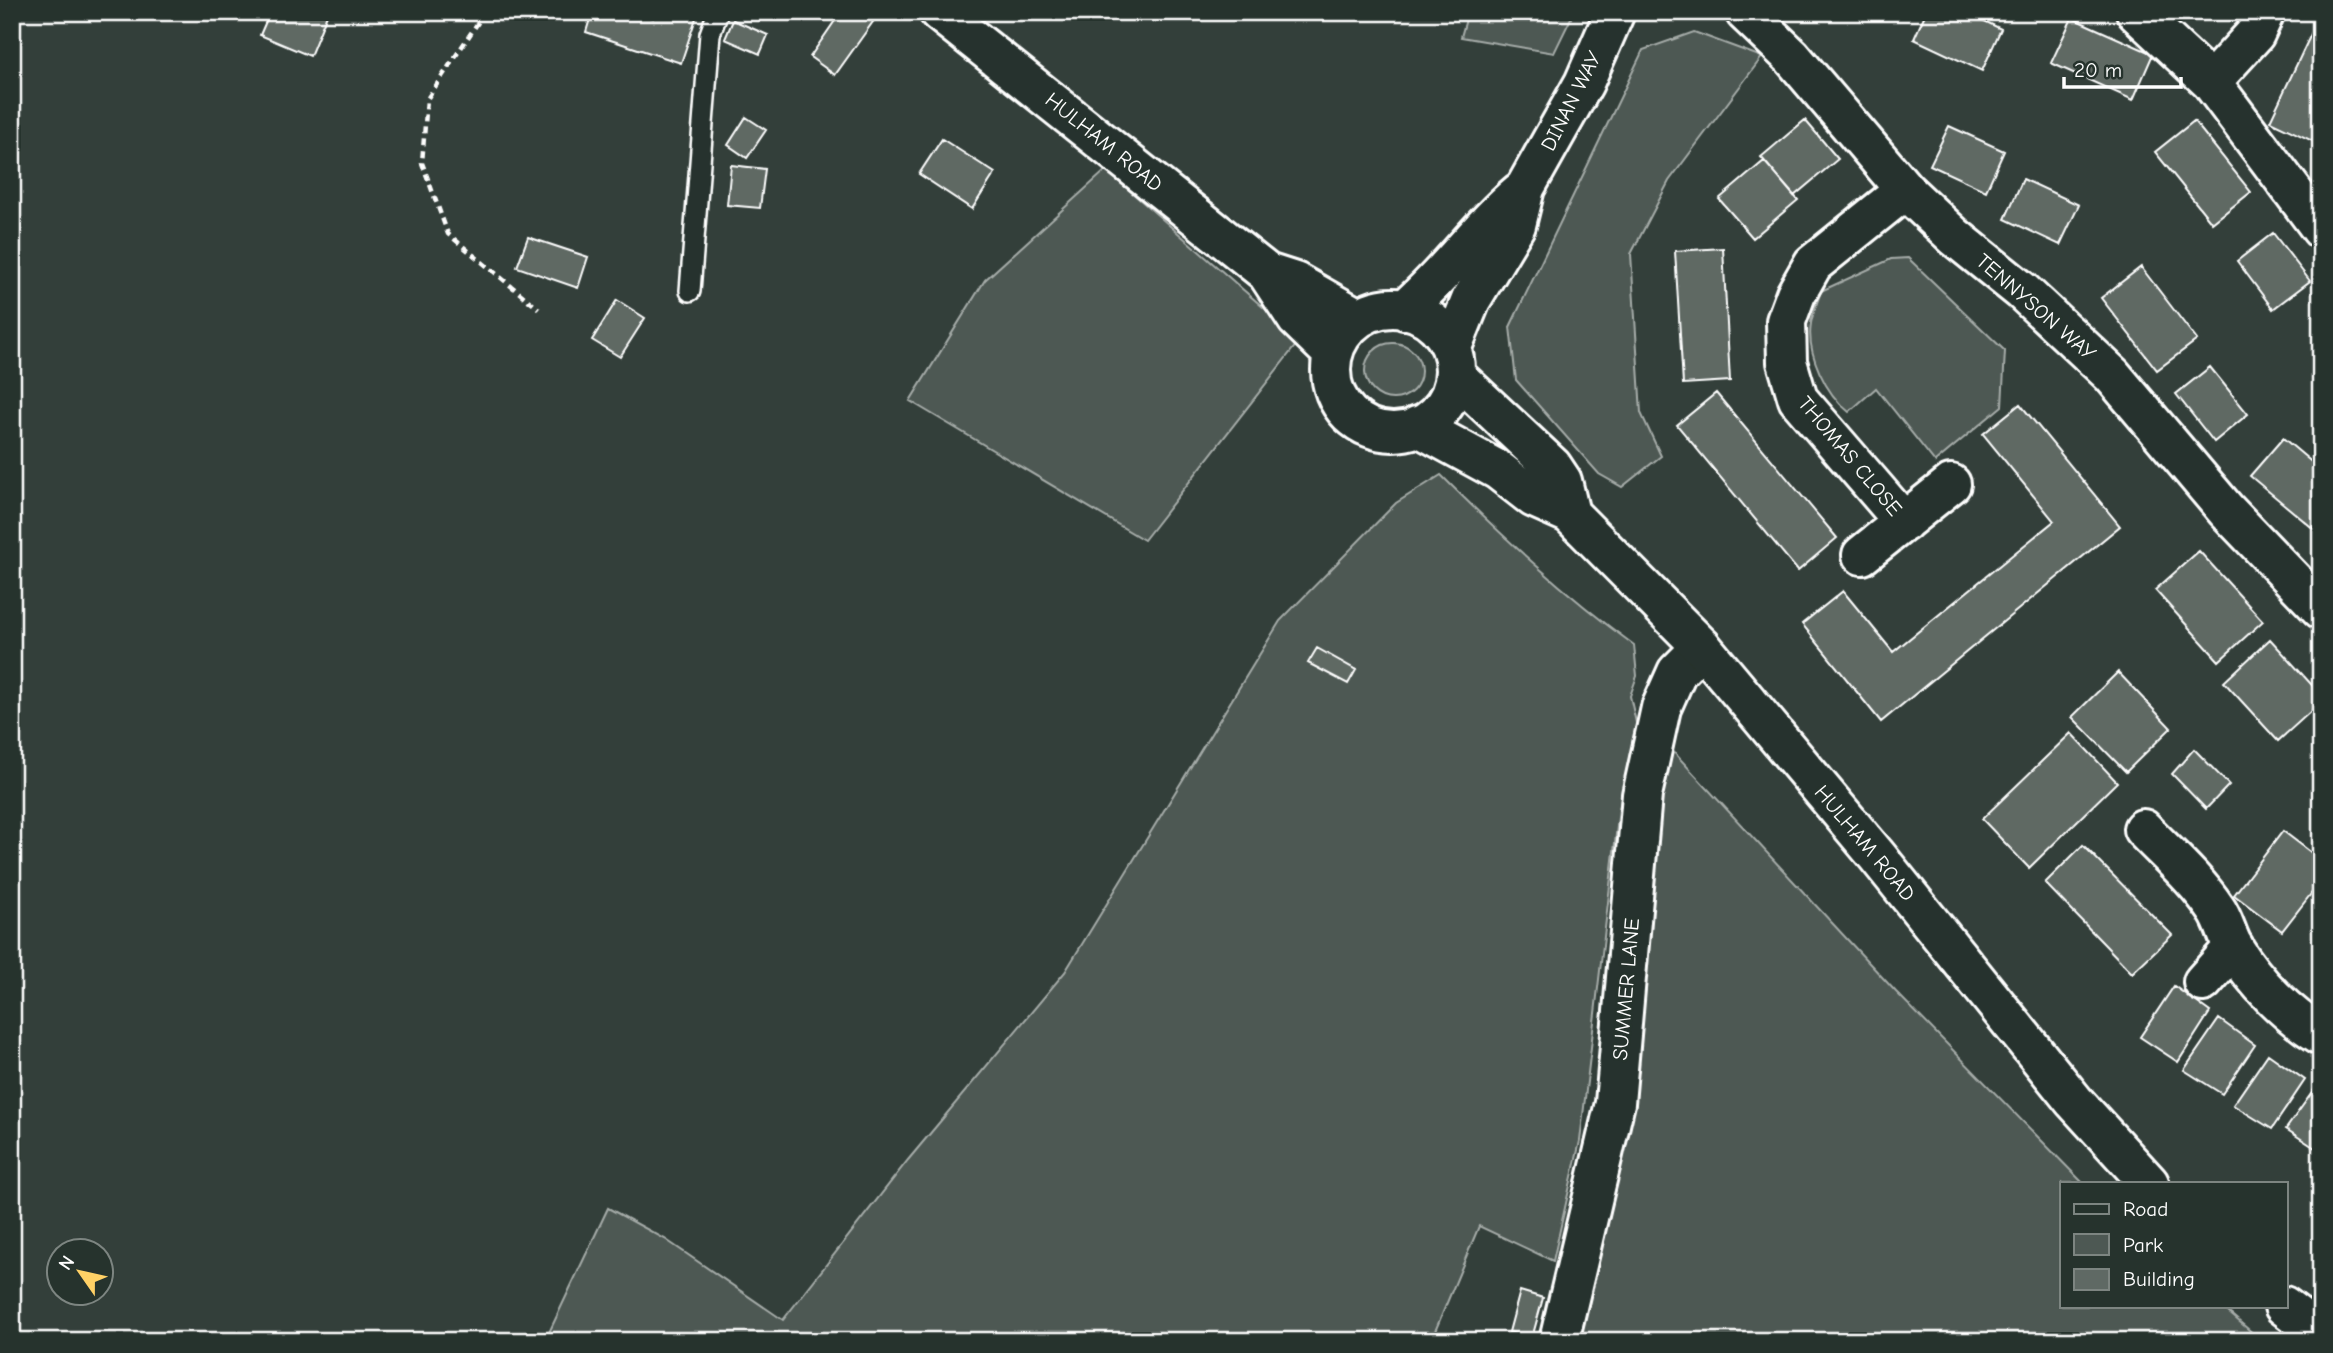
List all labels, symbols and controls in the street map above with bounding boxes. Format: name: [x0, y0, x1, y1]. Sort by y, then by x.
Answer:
scale bar: [2064, 46, 2181, 90]
street label: DINAN WAY: [1536, 47, 1606, 155]
text: 20 m: [2074, 58, 2122, 82]
street label: HULHAM ROAD: [1041, 87, 1167, 197]
street label: TENNYSON WAY: [1971, 249, 2101, 366]
street label: THOMAS CLOSE: [1793, 391, 1907, 521]
street label: HULHAM ROAD: [1810, 780, 1920, 906]
street label: SUMMER LANE: [1608, 917, 1644, 1061]
legend: [2060, 1182, 2288, 1308]
text: Road: [2123, 1197, 2168, 1221]
text: Park: [2123, 1233, 2163, 1257]
north arrow: [46, 1238, 116, 1308]
text: N: [54, 1252, 79, 1274]
text: Building: [2123, 1267, 2195, 1291]

